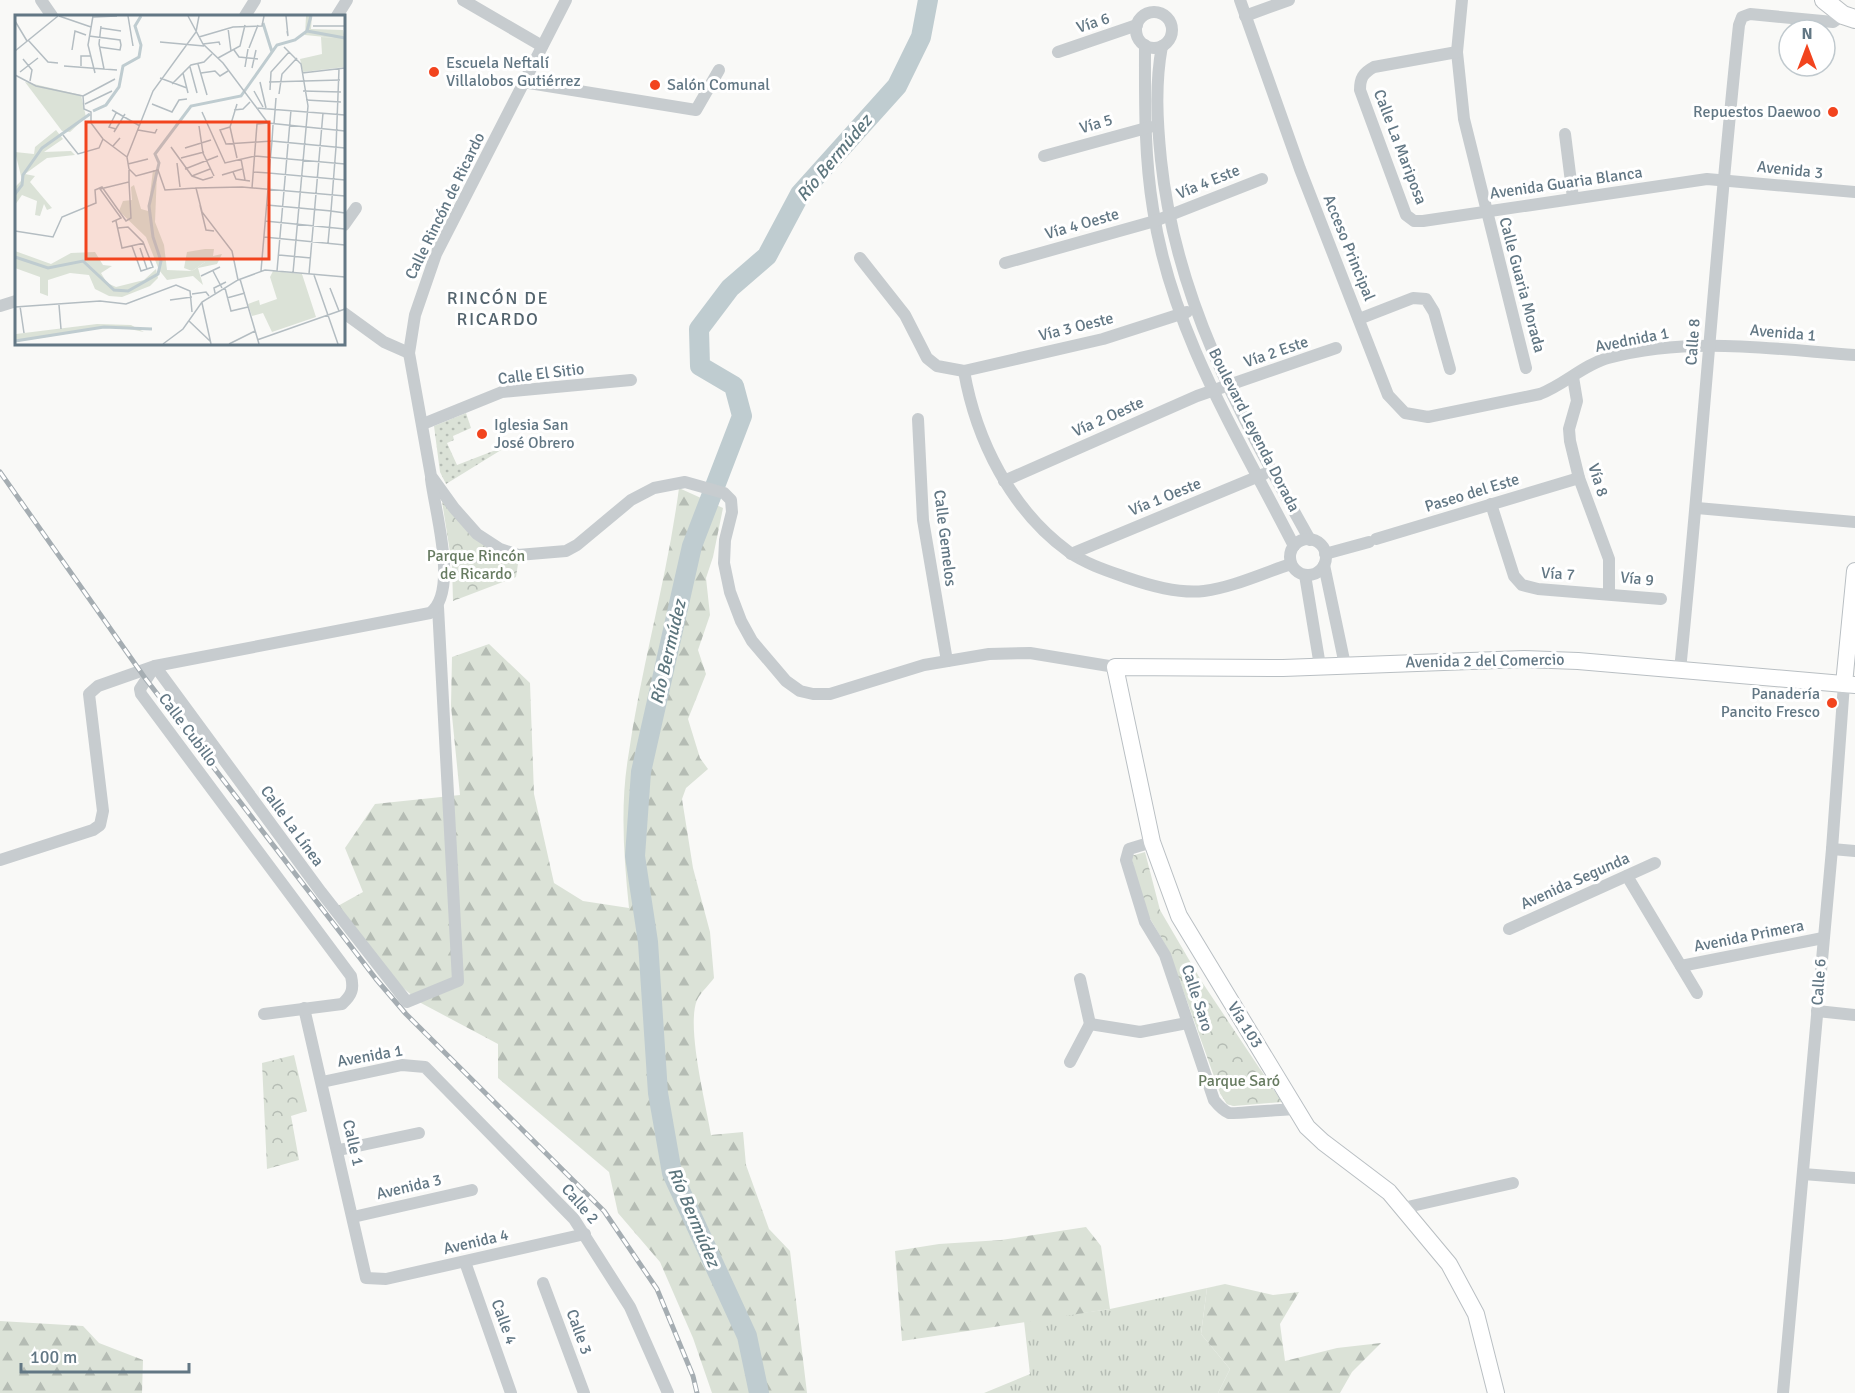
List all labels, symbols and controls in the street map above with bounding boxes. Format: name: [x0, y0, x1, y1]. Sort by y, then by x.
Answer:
street label: Vía 6: [1074, 8, 1112, 38]
inset map: [15, 15, 345, 345]
north arrow: [1777, 18, 1837, 78]
text: N: [1801, 24, 1813, 44]
place label: Escuela Neftalí Villalobos Gutiérrez: [446, 53, 581, 91]
marker: Escuela Neftalí Villalobos Gutiérrez: [427, 65, 441, 79]
place label: Salón Comunal: [667, 75, 770, 95]
marker: Salón Comunal: [648, 78, 662, 92]
street label: Calle La Mariposa: [1369, 87, 1431, 207]
place label: Repuestos Daewoo: [1693, 102, 1821, 122]
marker: Repuestos Daewoo: [1826, 105, 1840, 119]
water label: Río Bermúdez: [791, 109, 878, 206]
street label: Vía 5: [1077, 110, 1115, 138]
street label: Calle Rincón de Ricardo: [401, 129, 489, 283]
street label: Avenida 3: [1756, 157, 1824, 183]
street label: Vía 4 Este: [1173, 160, 1243, 204]
street label: Avenida Guaria Blanca: [1488, 162, 1644, 204]
street label: Acceso Principal: [1319, 192, 1380, 304]
street label: Vía 4 Oeste: [1043, 204, 1121, 244]
street label: Calle Guaria Morada: [1494, 215, 1550, 355]
district label: RINCÓN DE RICARDO: [447, 287, 549, 330]
street label: Vía 3 Oeste: [1037, 308, 1115, 346]
street label: Calle 8: [1681, 318, 1705, 366]
street label: Avenida 1: [1749, 320, 1817, 346]
street label: Avednida 1: [1593, 323, 1671, 357]
street label: Vía 2 Este: [1241, 332, 1311, 372]
street label: Boulevard Leyenda Dorada: [1204, 345, 1304, 515]
street label: Calle El Sitio: [497, 359, 585, 389]
street label: Vía 2 Oeste: [1069, 392, 1147, 442]
place label: Iglesia San José Obrero: [494, 415, 575, 453]
marker: Iglesia San José Obrero: [475, 427, 489, 441]
street label: Vía 8: [1583, 461, 1613, 499]
street label: Paseo del Este: [1422, 469, 1522, 517]
street label: Vía 1 Oeste: [1126, 473, 1204, 521]
street label: Calle Gemelos: [929, 489, 961, 587]
park label: Parque Rincón de Ricardo: [427, 546, 525, 584]
street label: Vía 7: [1541, 563, 1575, 585]
street label: Vía 9: [1619, 567, 1655, 591]
water label: Río Bermúdez: [645, 596, 691, 706]
street label: Avenida 2 del Comercio: [1405, 650, 1565, 672]
place label: Panadería Pancito Fresco: [1721, 684, 1820, 722]
street label: Calle Cubillo: [154, 689, 222, 771]
marker: Panadería Pancito Fresco: [1825, 696, 1839, 710]
street label: Calle La Línea: [256, 782, 328, 870]
street label: Avenida Segunda: [1517, 848, 1633, 914]
street label: Avenida Primera: [1692, 916, 1806, 956]
street label: Calle 6: [1807, 958, 1831, 1006]
street label: Calle Saro: [1177, 962, 1217, 1034]
street label: Vía 103: [1223, 998, 1267, 1052]
street label: Avenida 1: [336, 1040, 404, 1072]
park label: Parque Saró: [1198, 1071, 1280, 1091]
street label: Calle 1: [338, 1118, 368, 1168]
water label: Río Bermúdez: [663, 1164, 726, 1272]
street label: Avenida 3: [374, 1170, 444, 1204]
street label: Calle 2: [557, 1180, 603, 1228]
street label: Avenida 4: [441, 1225, 511, 1259]
street label: Calle 4: [487, 1297, 522, 1348]
street label: Calle 3: [562, 1307, 596, 1357]
scale bar: [21, 1336, 189, 1374]
text: 100 m: [30, 1346, 77, 1368]

